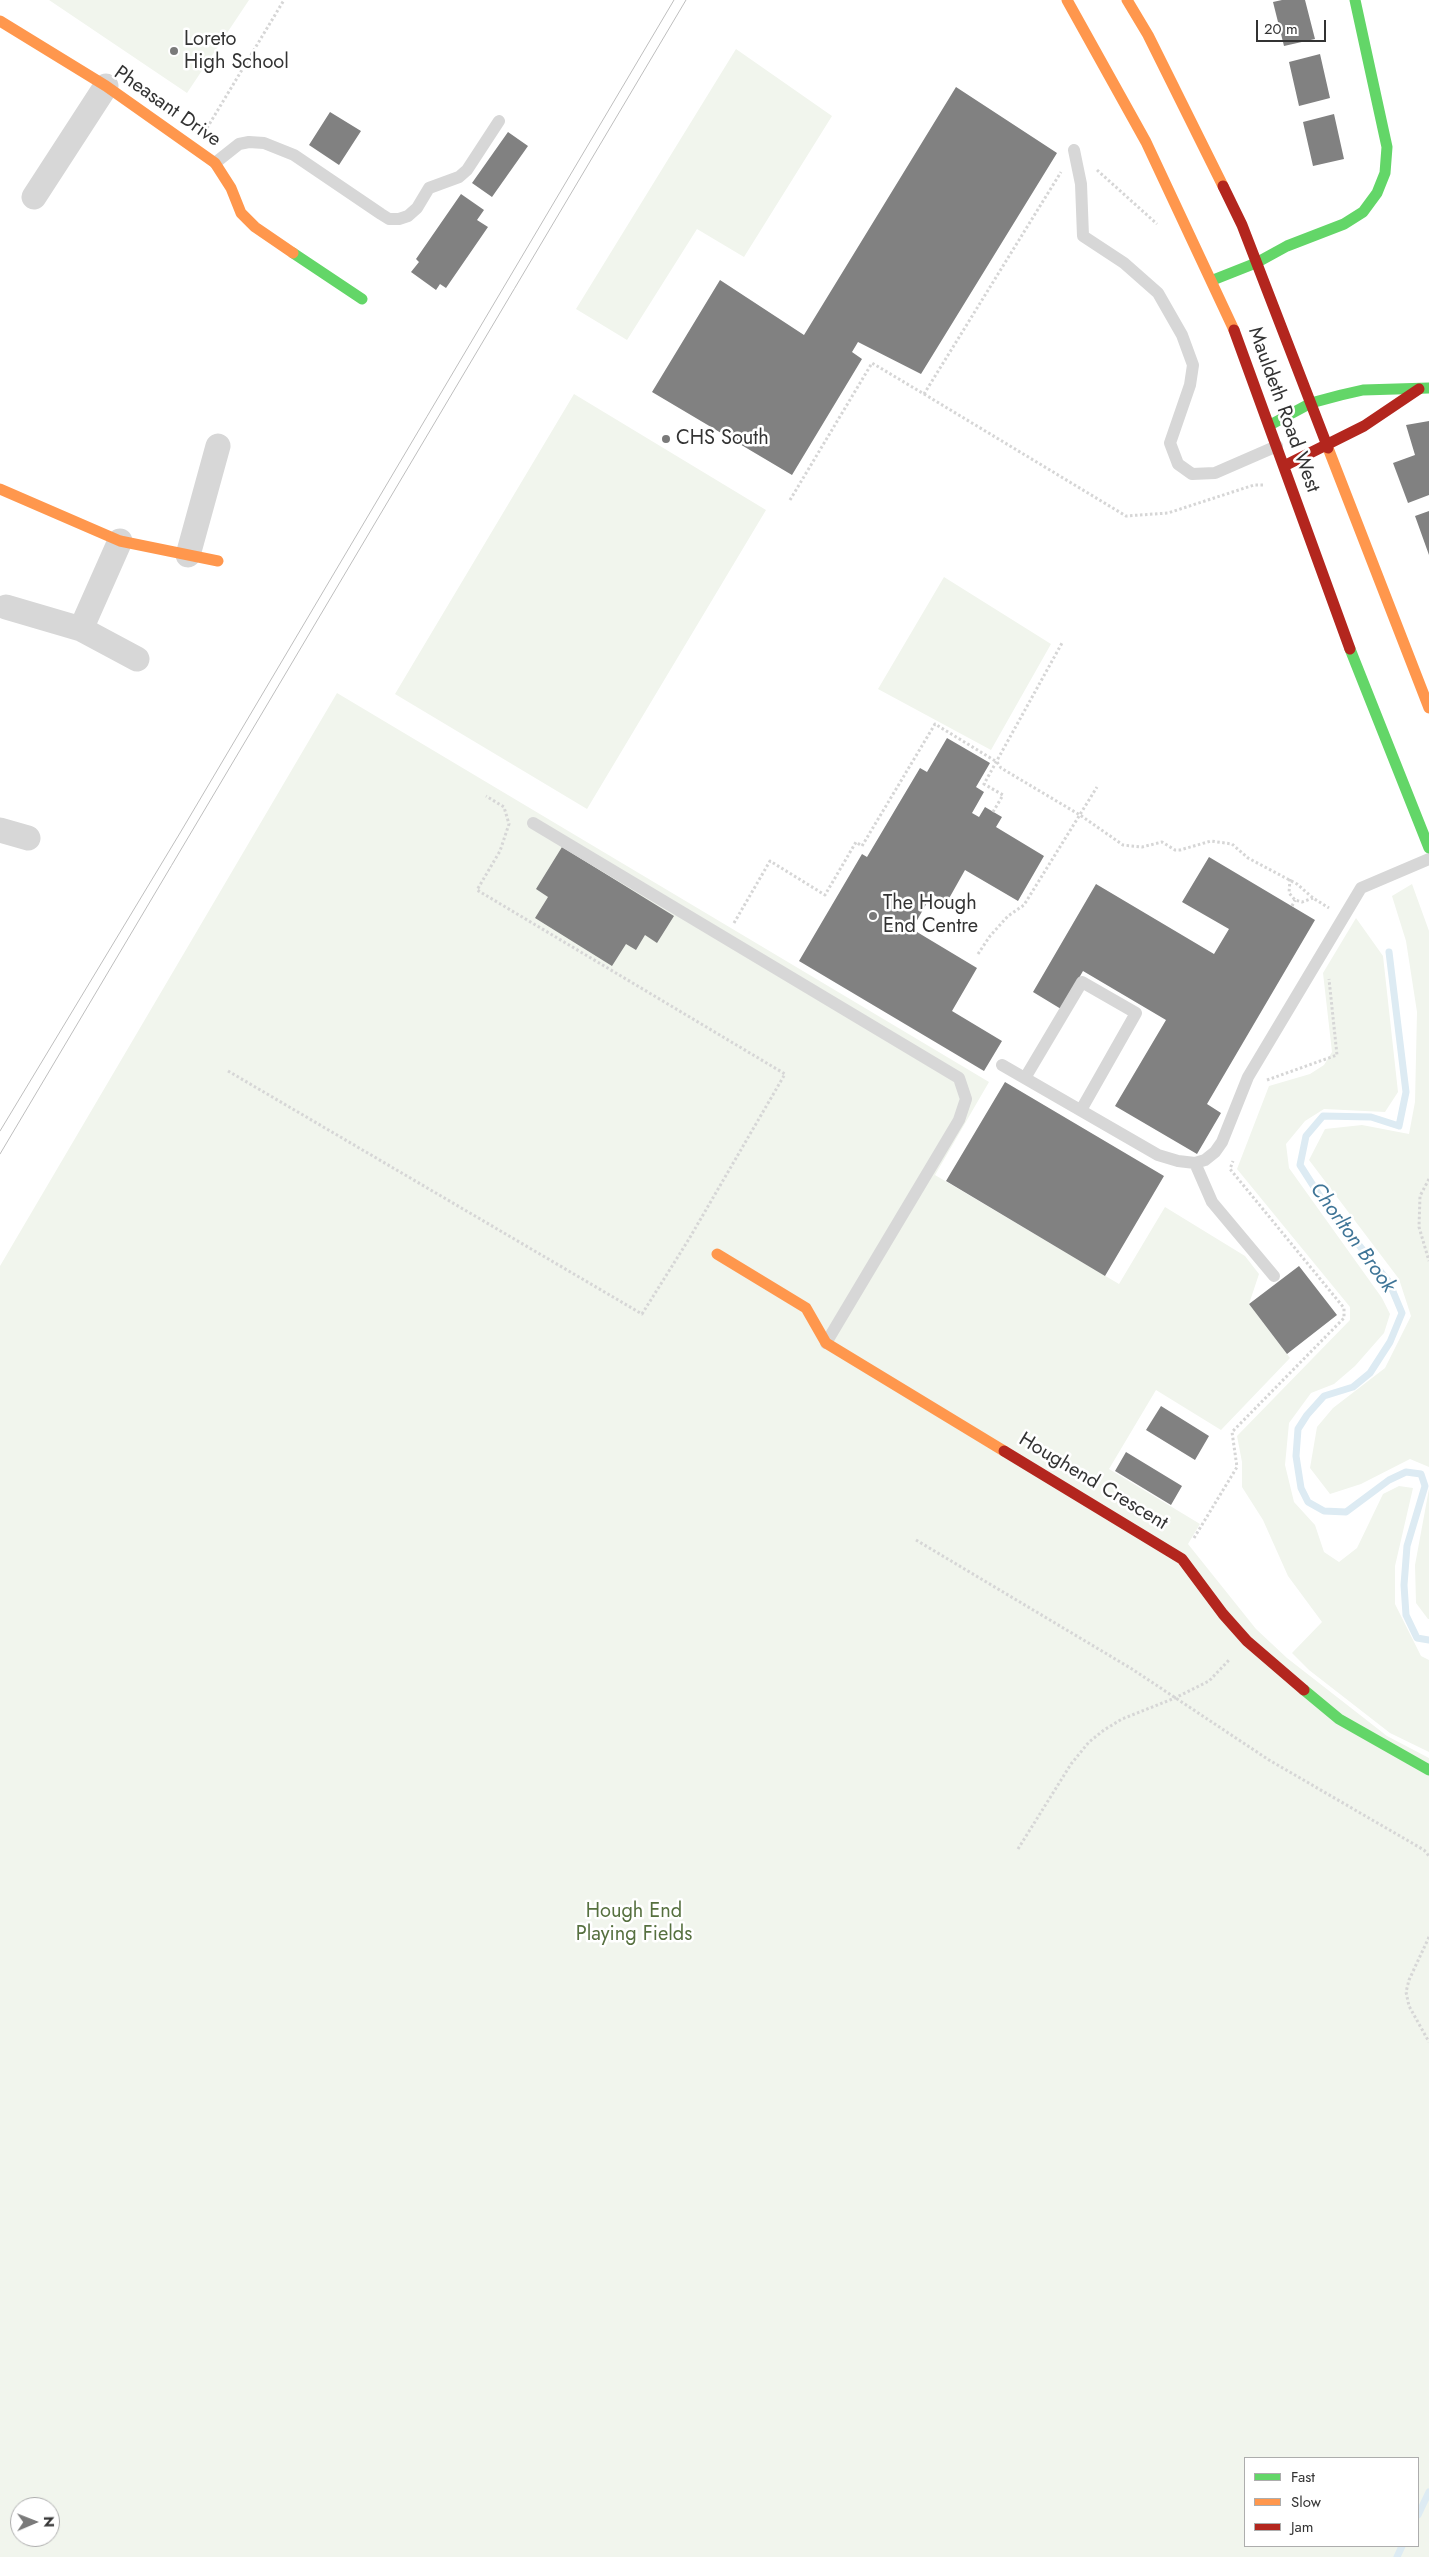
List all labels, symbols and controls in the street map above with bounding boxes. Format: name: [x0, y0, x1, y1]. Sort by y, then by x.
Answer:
scale bar: [1259, 10, 1329, 42]
text: 20 m: [1264, 18, 1298, 40]
place label: Loreto High School: [184, 28, 289, 75]
marker: Loreto High School: [168, 45, 180, 57]
street label: Pheasant Drive: [109, 61, 225, 153]
street label: Mauldeth Road West: [1242, 324, 1324, 496]
place label: CHS South: [676, 427, 769, 451]
marker: CHS South: [660, 433, 672, 445]
place label: The Hough End Centre: [883, 892, 978, 939]
marker: The Hough End Centre: [867, 910, 879, 922]
water label: Chorlton Brook: [1304, 1178, 1400, 1298]
street label: Houghend Crescent: [1014, 1428, 1172, 1536]
park label: Hough End Playing Fields: [576, 1900, 692, 1947]
legend: [1244, 2457, 1419, 2547]
text: Fast: [1291, 2466, 1315, 2488]
text: Slow: [1291, 2491, 1321, 2513]
north arrow: [10, 2497, 60, 2547]
text: N: [39, 2516, 59, 2527]
text: Jam: [1291, 2516, 1314, 2538]

